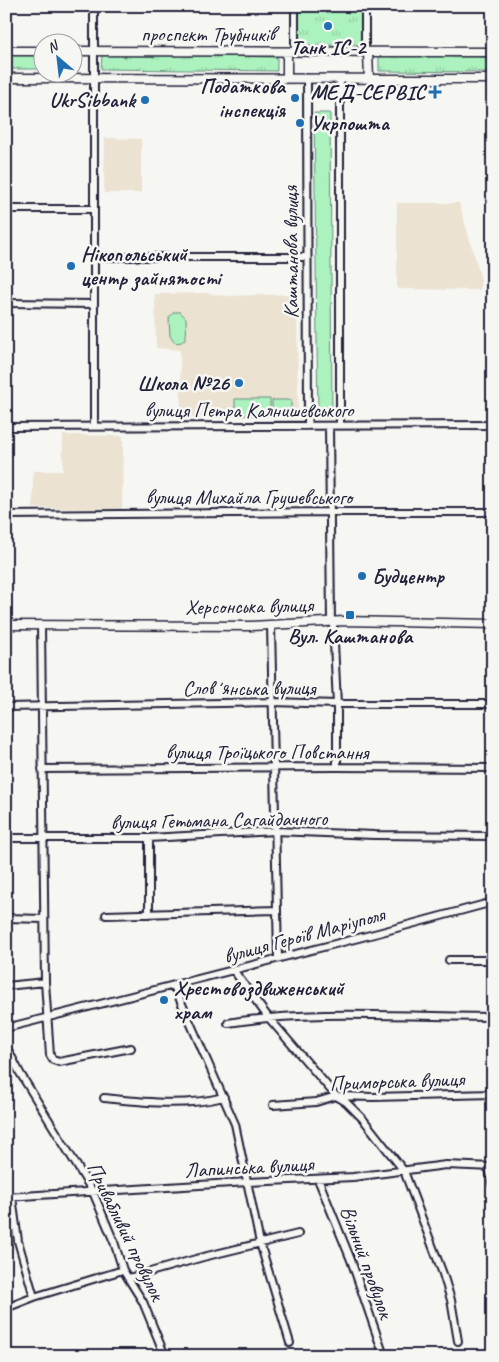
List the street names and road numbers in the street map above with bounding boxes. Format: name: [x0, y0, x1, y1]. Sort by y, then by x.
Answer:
street label: проспект Трубників: [141, 21, 280, 47]
street label: Каштанова вулиця: [278, 184, 304, 318]
street label: вулиця Петра Калнишевського: [145, 397, 355, 423]
street label: вулиця Михайла Грушевського: [146, 484, 355, 510]
street label: Херсонська вулиця: [185, 592, 315, 620]
street label: Словʼянська вулиця: [183, 675, 317, 701]
street label: вулиця Троїцького Повстання: [166, 739, 370, 765]
street label: вулиця Гетьмана Сагайдачного: [111, 805, 329, 835]
street label: вулиця Героїв Маріуполя: [221, 901, 389, 969]
street label: Приморська вулиця: [329, 1066, 467, 1096]
street label: Лапинська вулиця: [184, 1151, 316, 1183]
street label: Привабливий провулок: [81, 1158, 172, 1307]
street label: Вільний провулок: [335, 1202, 400, 1324]

